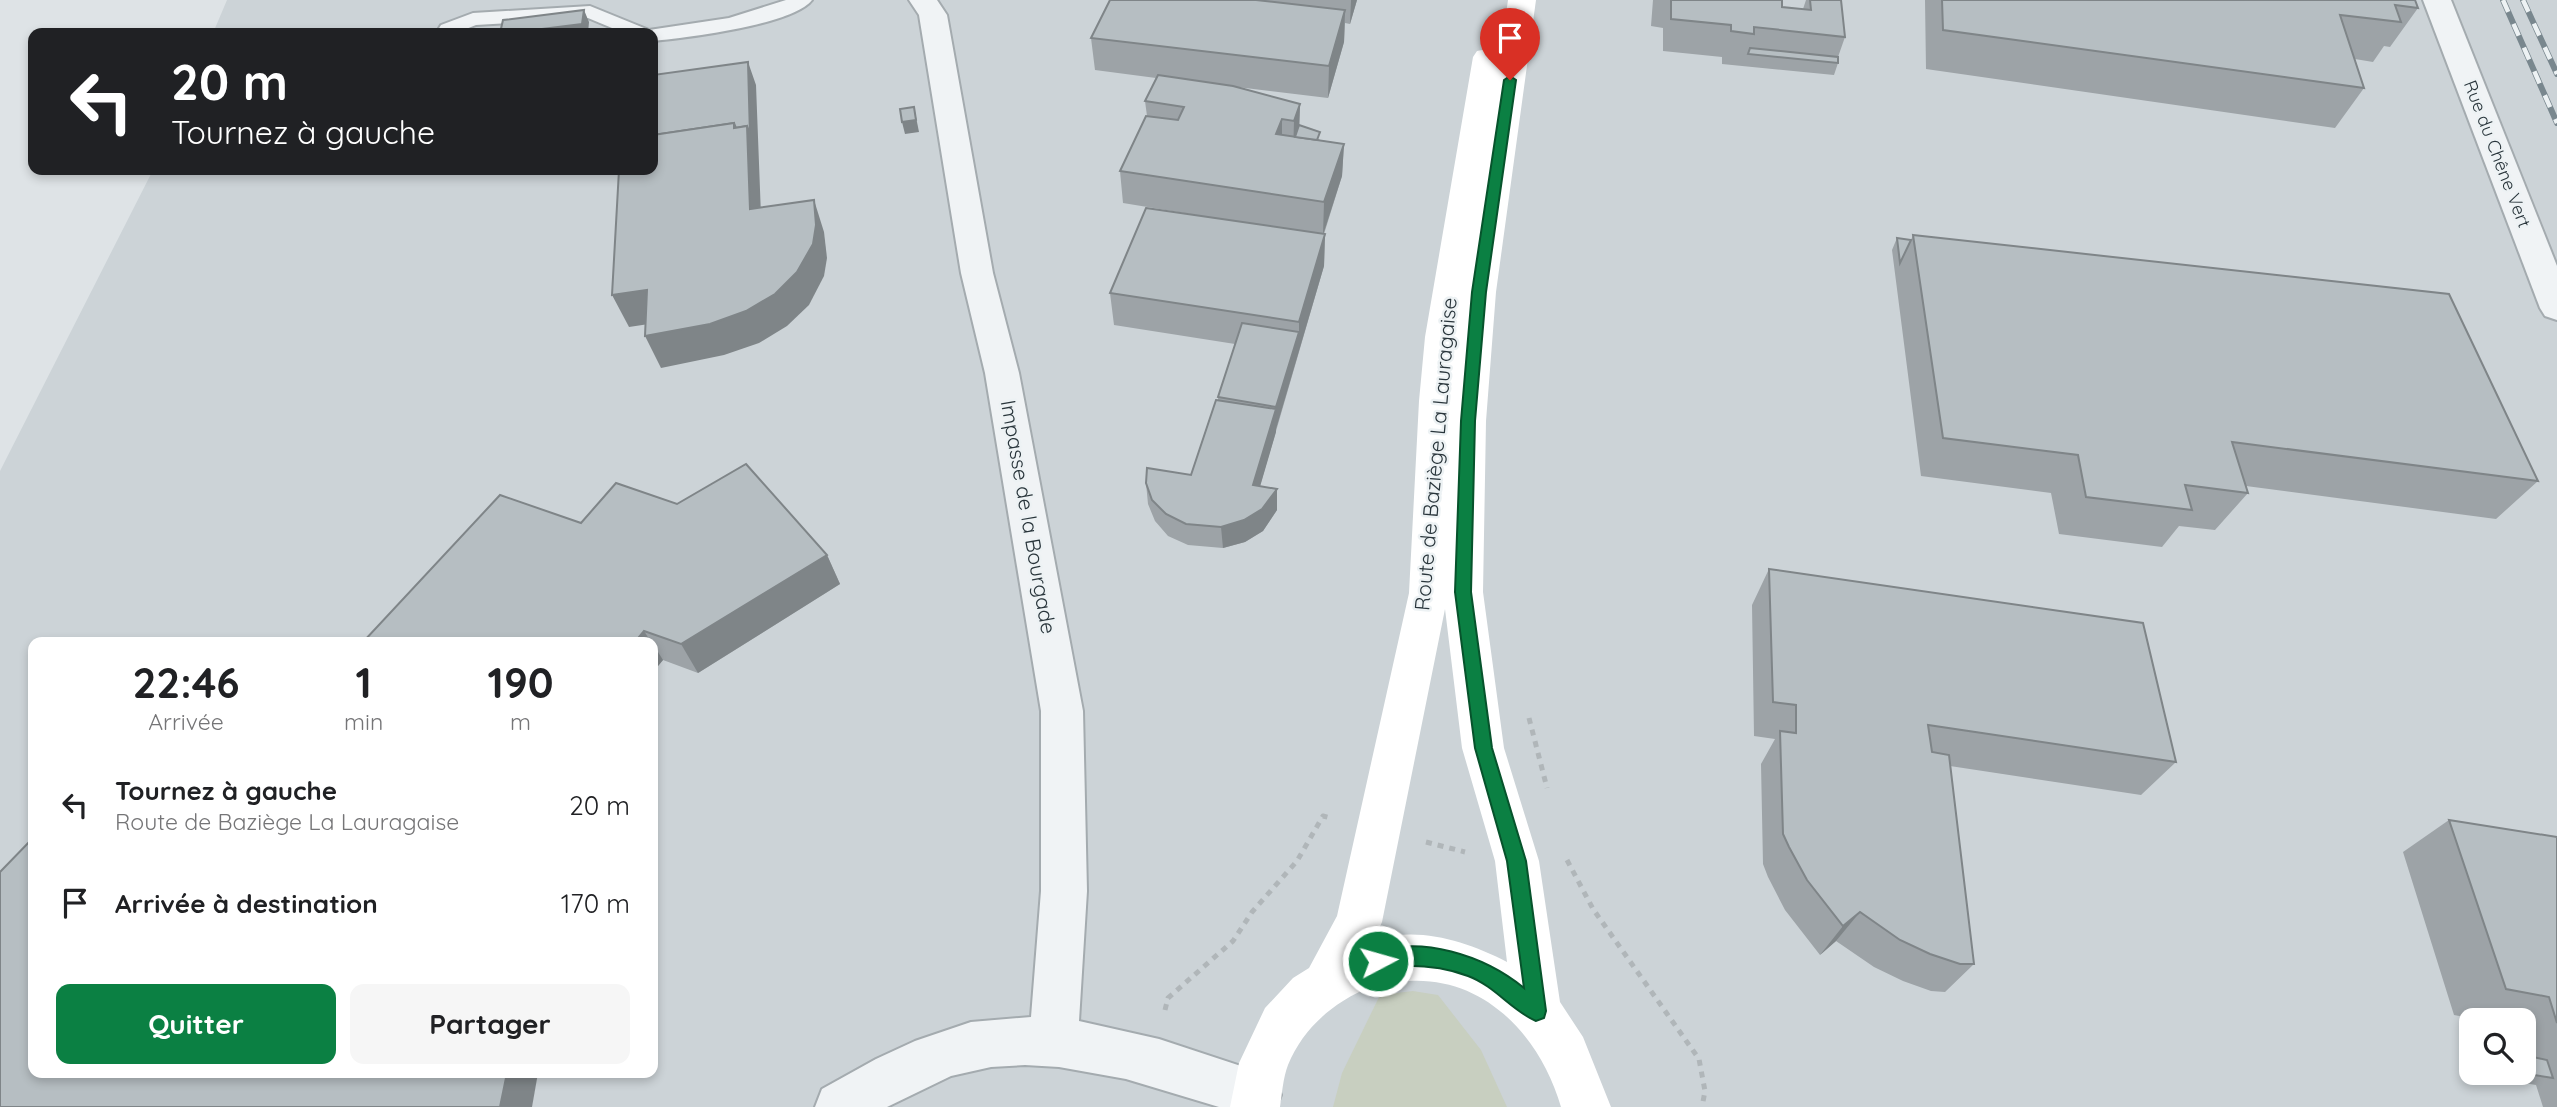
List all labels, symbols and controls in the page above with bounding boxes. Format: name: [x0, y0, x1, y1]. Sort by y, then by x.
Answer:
pin: [1480, 8, 1540, 80]
icon: arrive: [1491, 19, 1529, 57]
text: 20 m: [171, 51, 288, 112]
icon: left: [56, 56, 147, 147]
street label: Rue du Chêne Vert: [2459, 77, 2536, 231]
text: Tournez à gauche: [171, 112, 435, 152]
street label: Route de Baziège La Lauragaise: [1408, 296, 1462, 612]
street label: Impasse de la Bourgade: [996, 398, 1062, 636]
text: 22:46: [132, 656, 240, 709]
text: 1: [355, 656, 372, 709]
text: 190: [488, 656, 554, 709]
text: Arrivée: [148, 707, 224, 736]
text: min: [344, 707, 383, 736]
text: m: [510, 707, 531, 736]
text: Tournez à gauche: [115, 774, 337, 807]
icon: left: [56, 786, 94, 824]
text: 20 m: [569, 789, 630, 822]
text: Route de Baziège La Lauragaise: [115, 807, 459, 836]
icon: arrive: [56, 884, 94, 922]
text: Arrivée à destination: [115, 887, 378, 920]
text: 170 m: [561, 887, 630, 920]
position arrow: [1341, 924, 1415, 998]
button: Quitter: [56, 984, 336, 1064]
button: Partager: [350, 984, 630, 1064]
map controls: [2459, 1008, 2536, 1085]
button: search: [2459, 1008, 2536, 1085]

